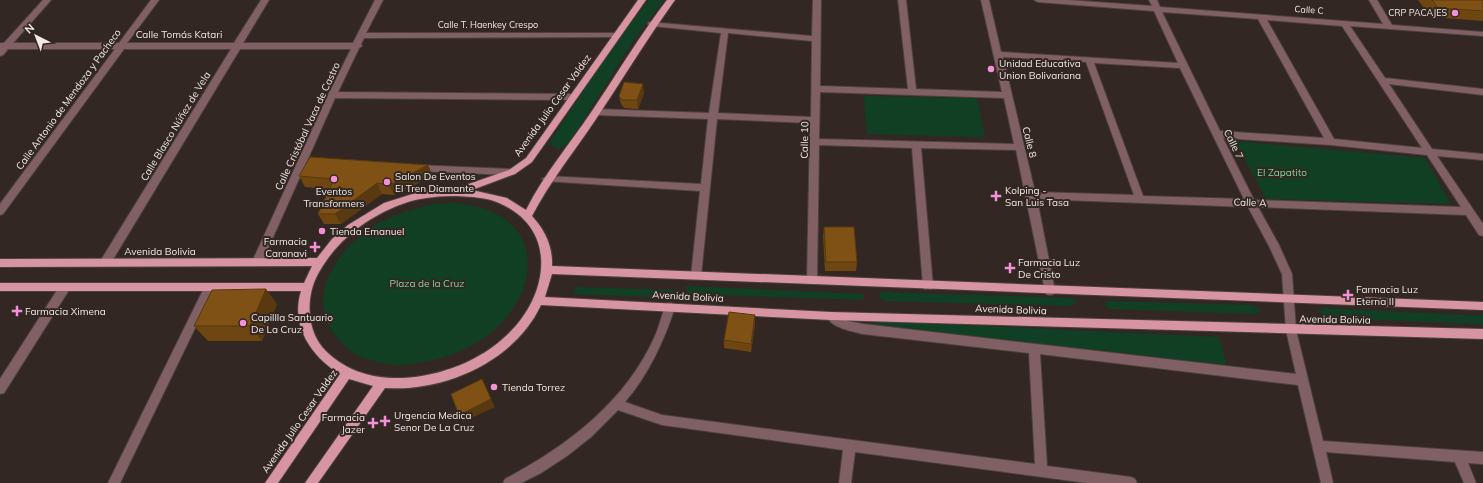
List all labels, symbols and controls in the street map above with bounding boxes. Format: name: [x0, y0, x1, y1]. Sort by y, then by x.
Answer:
street label: Calle C: [1294, 3, 1324, 16]
place label: CRP PACAJES: [1388, 7, 1447, 18]
marker: CRP PACAJES: [1450, 8, 1460, 18]
north arrow: [16, 16, 56, 56]
street label: Calle T. Haenkey Crespo: [438, 19, 538, 31]
text: N: [22, 21, 37, 37]
street label: Calle Antonio de Mendoza y Pacheco: [13, 26, 124, 172]
street label: Calle Tomás Katari: [136, 28, 222, 41]
street label: Avenida Julio Cesar Valdez: [511, 52, 594, 159]
place label: Unidad Educativa Union Bolivariana: [999, 57, 1081, 82]
street label: Calle Cristóbal Vaca de Castro: [272, 60, 343, 192]
marker: Unidad Educativa Union Bolivariana: [986, 64, 996, 74]
street label: Calle Blasco Núñez de Vela: [138, 69, 213, 183]
street label: Calle 10: [798, 121, 811, 159]
street label: Calle 8: [1019, 125, 1040, 159]
street label: Calle 7: [1221, 127, 1246, 161]
park label: El Zapatito: [1257, 166, 1307, 179]
place label: Salon De Eventos El Tren Diamante: [395, 170, 476, 195]
marker: Eventos Transformers: [329, 174, 339, 184]
marker: Salon De Eventos El Tren Diamante: [382, 177, 392, 187]
place label: Kolping - San Luis Tasa: [1005, 184, 1069, 209]
place label: Eventos Transformers: [303, 185, 365, 210]
marker: Kolping - San Luis Tasa: [990, 190, 1002, 202]
street label: Calle A: [1233, 195, 1267, 210]
place label: Tienda Emanuel: [330, 225, 404, 238]
marker: Tienda Emanuel: [317, 226, 327, 236]
place label: Farmacia Caranavi: [264, 235, 307, 260]
marker: Farmacia Caranavi: [310, 242, 320, 252]
street label: Avenida Bolivia: [124, 245, 196, 258]
place label: Farmacia Luz De Cristo: [1018, 256, 1080, 281]
marker: Farmacia Luz De Cristo: [1005, 263, 1015, 273]
park label: Plaza de la Cruz: [389, 277, 465, 290]
place label: Farmacia Luz Eterna II: [1356, 283, 1418, 308]
street label: Avenida Bolivia: [652, 288, 724, 305]
marker: Farmacia Luz Eterna II: [1343, 290, 1353, 300]
street label: Avenida Bolivia: [975, 302, 1047, 317]
place label: Farmacia Ximena: [25, 305, 106, 318]
marker: Farmacia Ximena: [12, 306, 22, 316]
place label: Capillla Santuario De La Cruz: [251, 311, 333, 336]
street label: Avenida Bolivia: [1299, 312, 1371, 327]
marker: Capillla Santuario De La Cruz: [238, 318, 248, 328]
street label: Avenida Julio Cesar Valdez: [259, 367, 340, 476]
place label: Tienda Torrez: [502, 381, 565, 394]
marker: Tienda Torrez: [489, 382, 499, 392]
place label: Urgencia Medica Senor De La Cruz: [394, 409, 475, 434]
place label: Farmacia Jazer: [322, 411, 365, 436]
marker: Urgencia Medica Senor De La Cruz: [379, 415, 391, 427]
marker: Farmacia Jazer: [368, 418, 378, 428]

